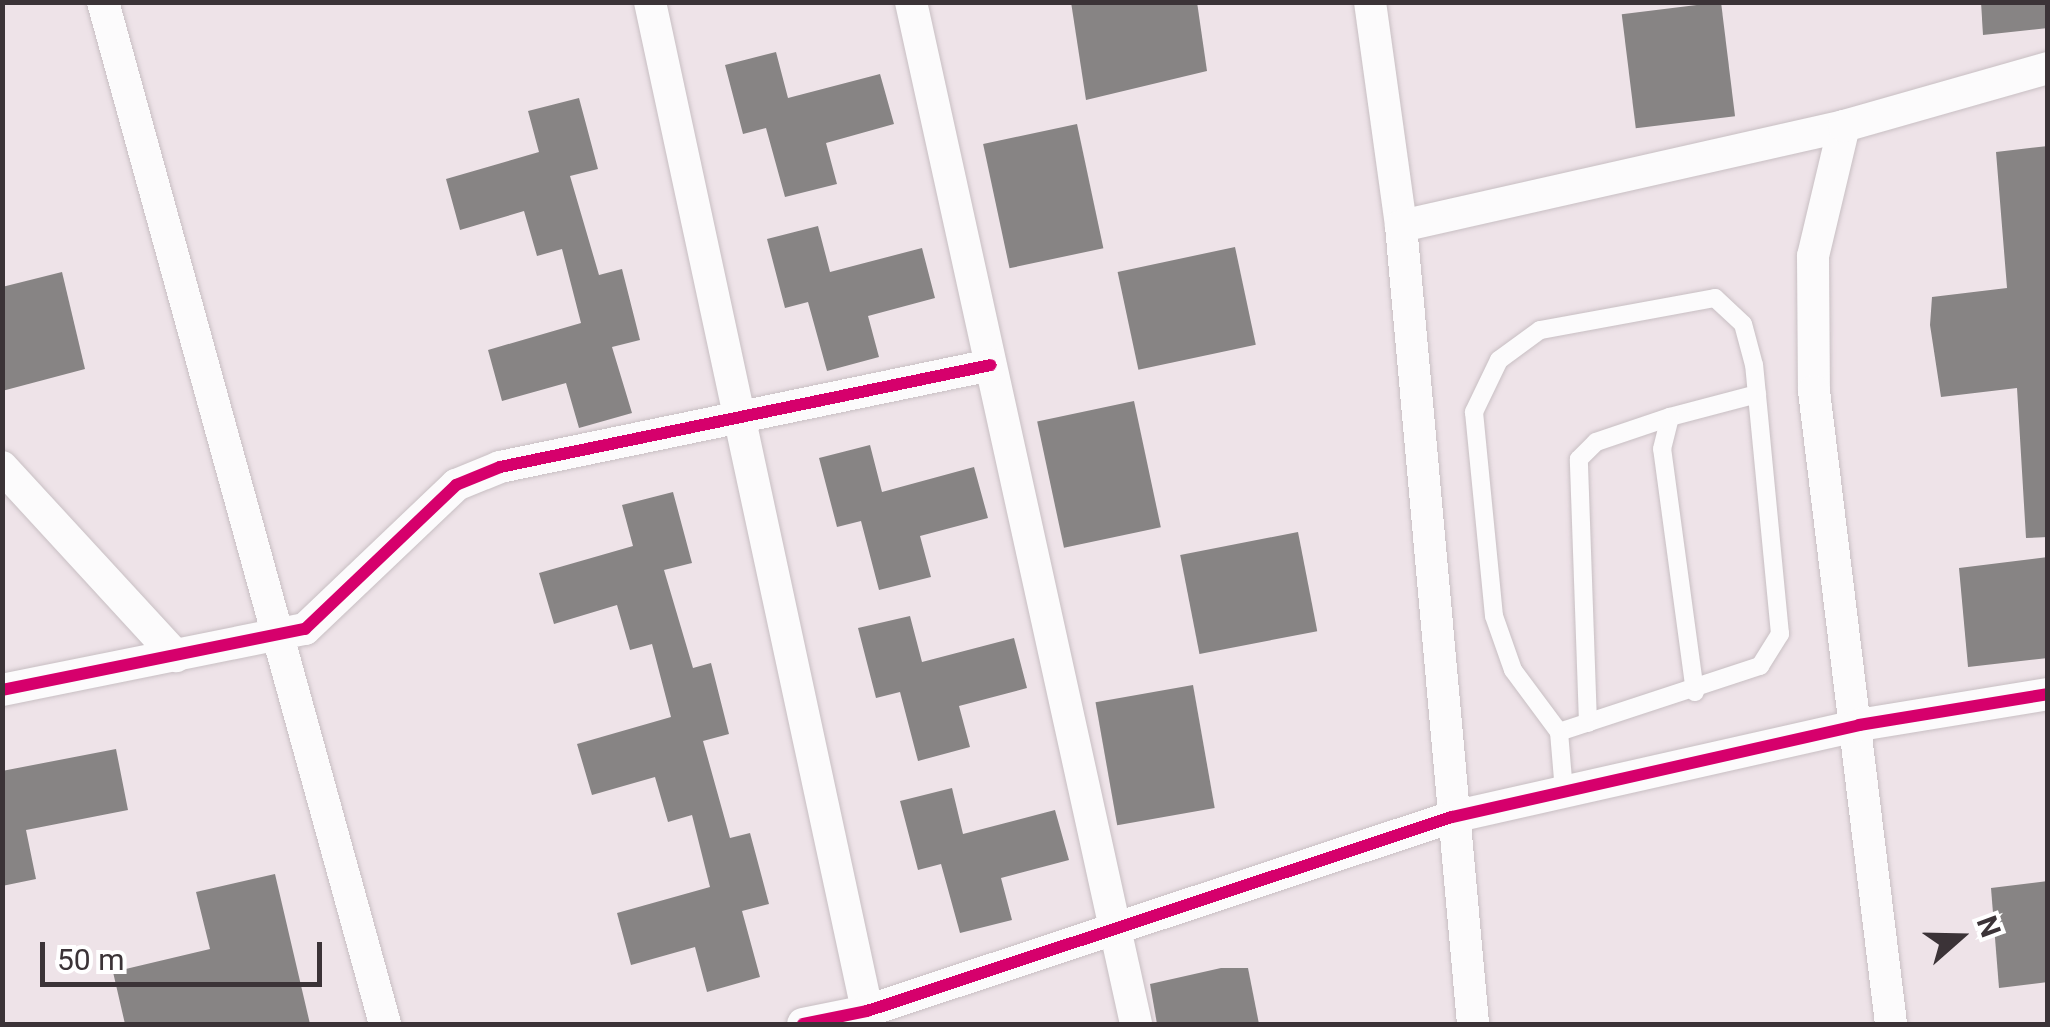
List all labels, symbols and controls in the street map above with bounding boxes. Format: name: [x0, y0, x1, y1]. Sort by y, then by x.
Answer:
north arrow: [1910, 887, 2010, 987]
text: N: [1970, 912, 2008, 941]
scale bar: [45, 922, 328, 984]
text: 50 m: [57, 942, 124, 977]

